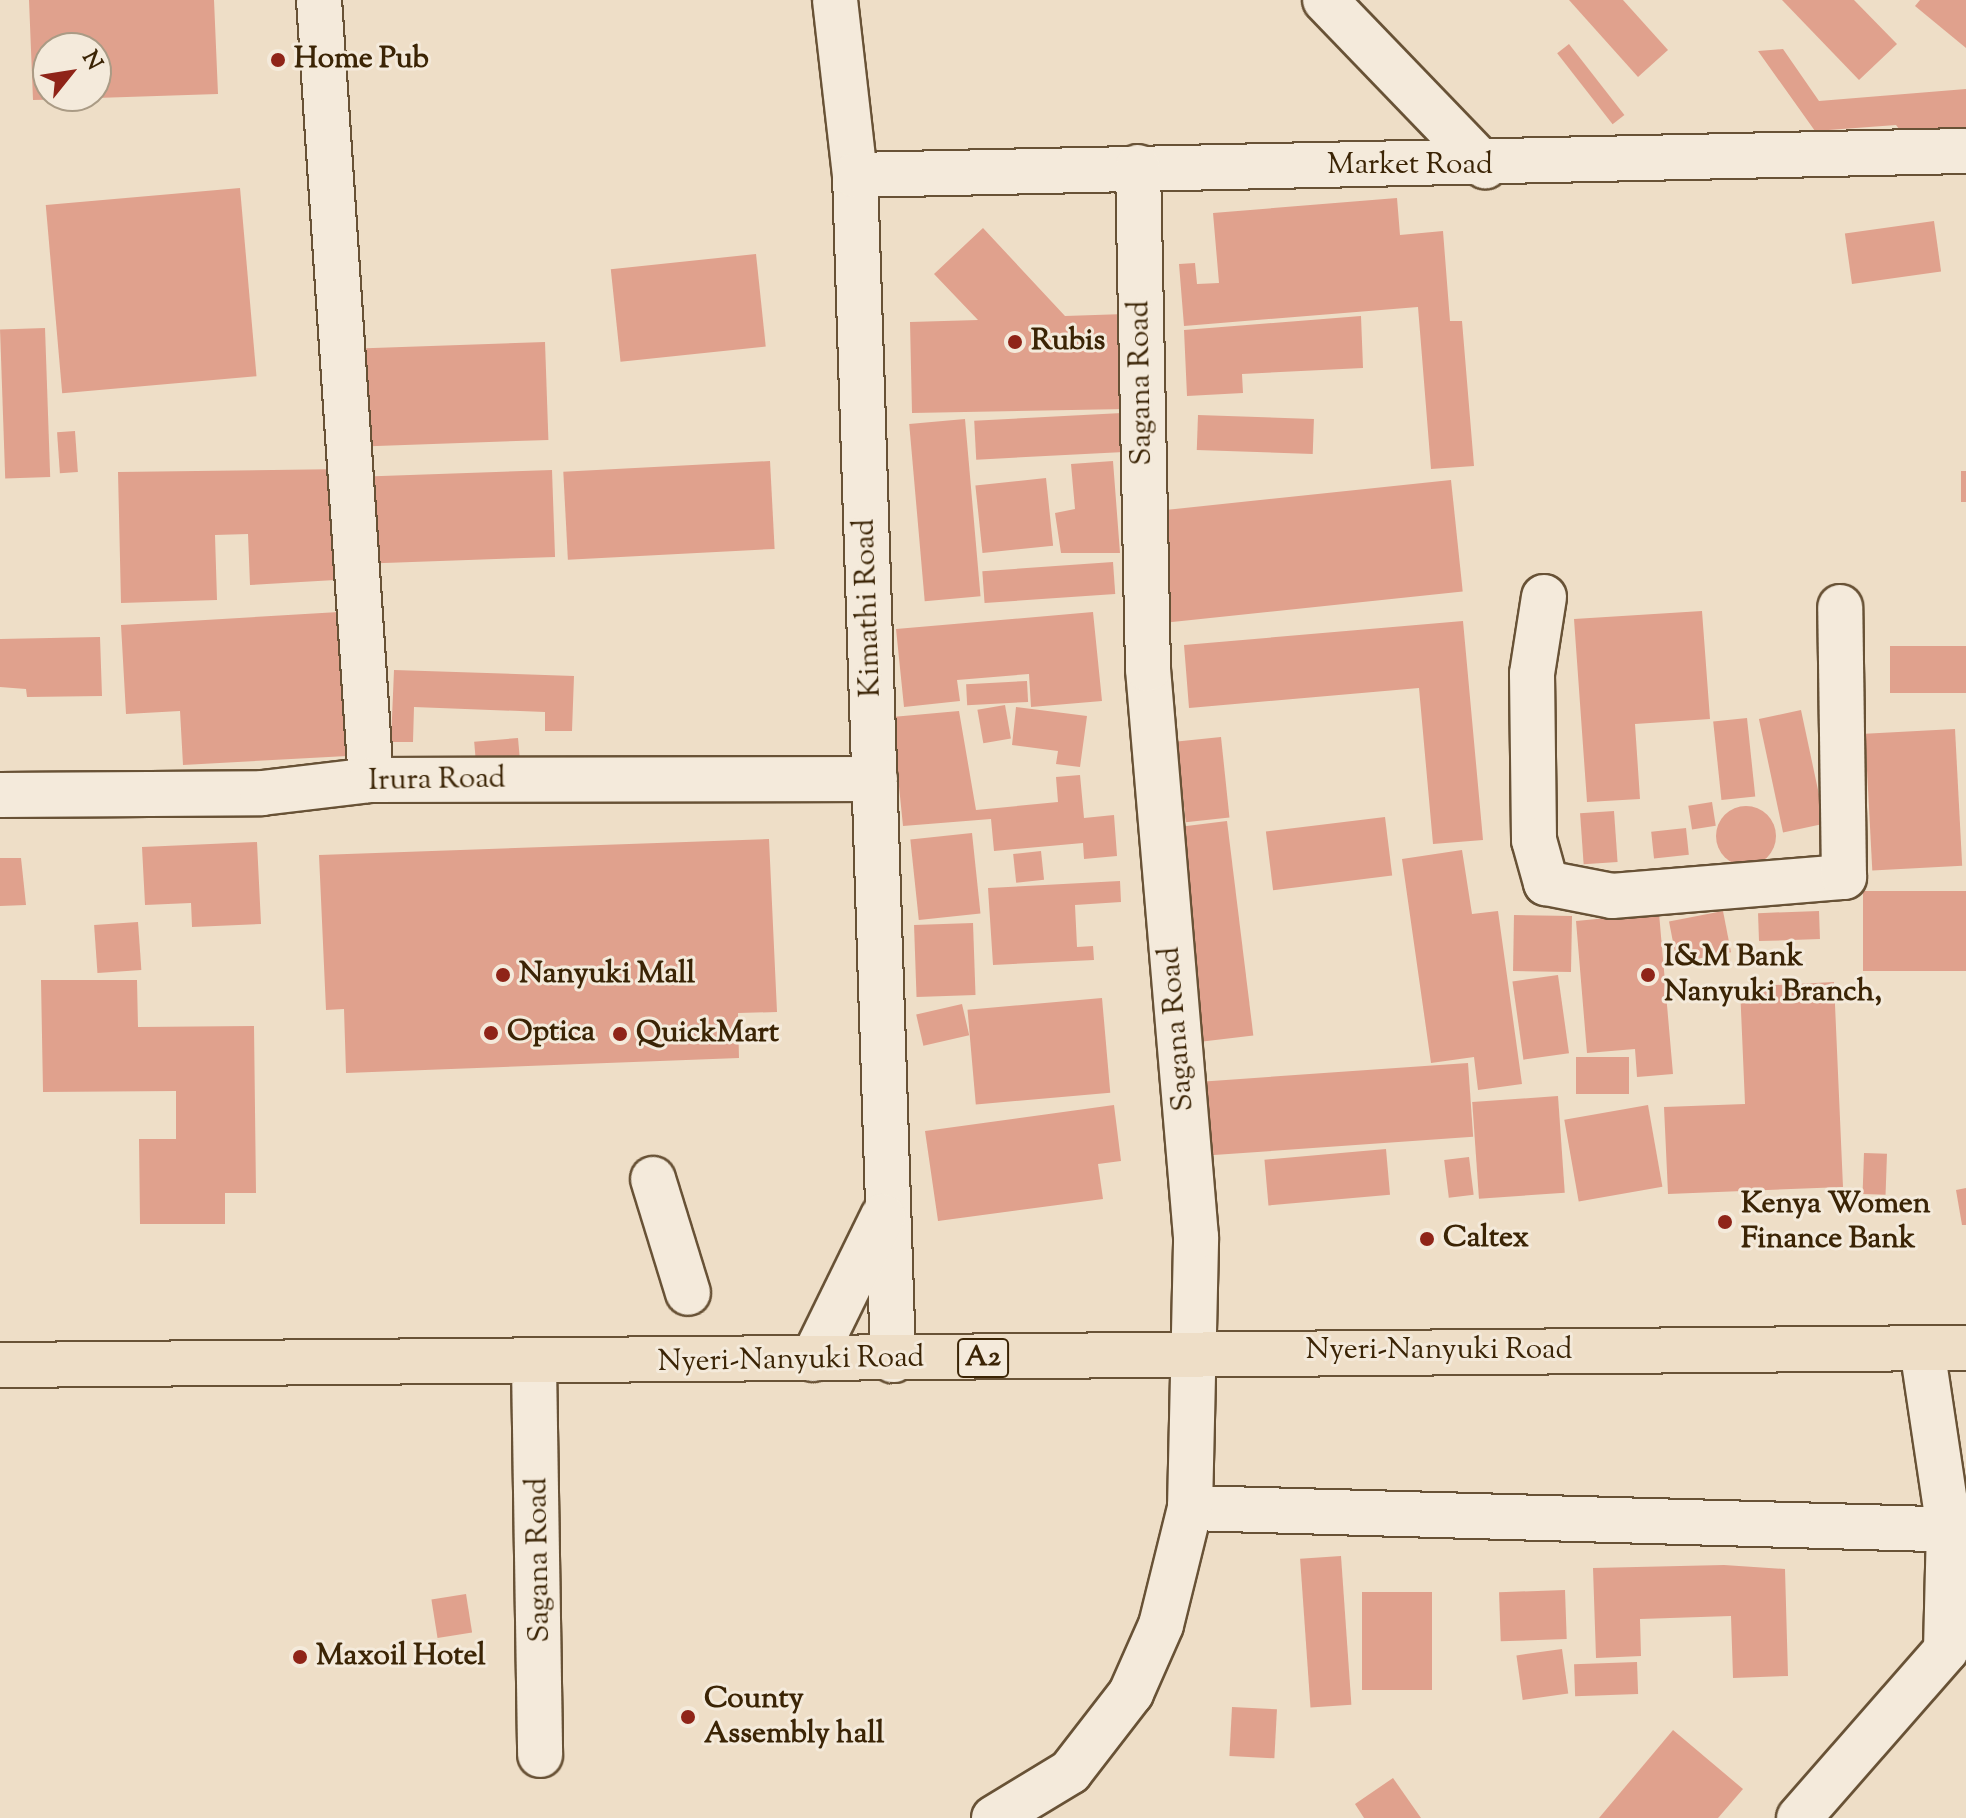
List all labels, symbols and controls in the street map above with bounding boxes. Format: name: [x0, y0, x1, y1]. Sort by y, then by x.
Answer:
north arrow: [32, 32, 112, 112]
place label: Home Pub: [294, 42, 429, 78]
text: N: [73, 45, 109, 77]
marker: Home Pub: [269, 51, 287, 69]
street label: Market Road: [1327, 148, 1493, 184]
street label: Sagana Road: [1123, 300, 1161, 466]
place label: Rubis: [1031, 324, 1105, 360]
marker: Rubis: [1006, 333, 1024, 351]
street label: Kimathi Road: [848, 518, 890, 698]
street label: Irura Road: [368, 762, 506, 800]
place label: I&M Bank Nanyuki Branch,: [1664, 940, 1882, 1010]
street label: Sagana Road: [1153, 945, 1203, 1113]
place label: Nanyuki Mall: [519, 957, 695, 993]
marker: Nanyuki Mall: [494, 966, 512, 984]
marker: I&M Bank Nanyuki Branch,: [1639, 966, 1657, 984]
place label: Optica: [507, 1015, 595, 1051]
place label: QuickMart: [636, 1016, 779, 1052]
marker: Optica: [482, 1024, 500, 1042]
marker: QuickMart: [611, 1025, 629, 1043]
place label: Kenya Women Finance Bank: [1741, 1187, 1930, 1258]
marker: Kenya Women Finance Bank: [1716, 1213, 1734, 1231]
place label: Caltex: [1443, 1221, 1529, 1257]
marker: Caltex: [1418, 1230, 1436, 1248]
street label: Nyeri-Nanyuki Road: [1306, 1333, 1572, 1369]
road number: A2: [957, 1334, 1009, 1382]
street label: Nyeri-Nanyuki Road: [657, 1341, 925, 1381]
street label: Sagana Road: [521, 1477, 559, 1643]
place label: Maxoil Hotel: [316, 1639, 486, 1675]
marker: Maxoil Hotel: [291, 1648, 309, 1666]
place label: County Assembly hall: [704, 1682, 884, 1752]
marker: County Assembly hall: [679, 1708, 697, 1726]

